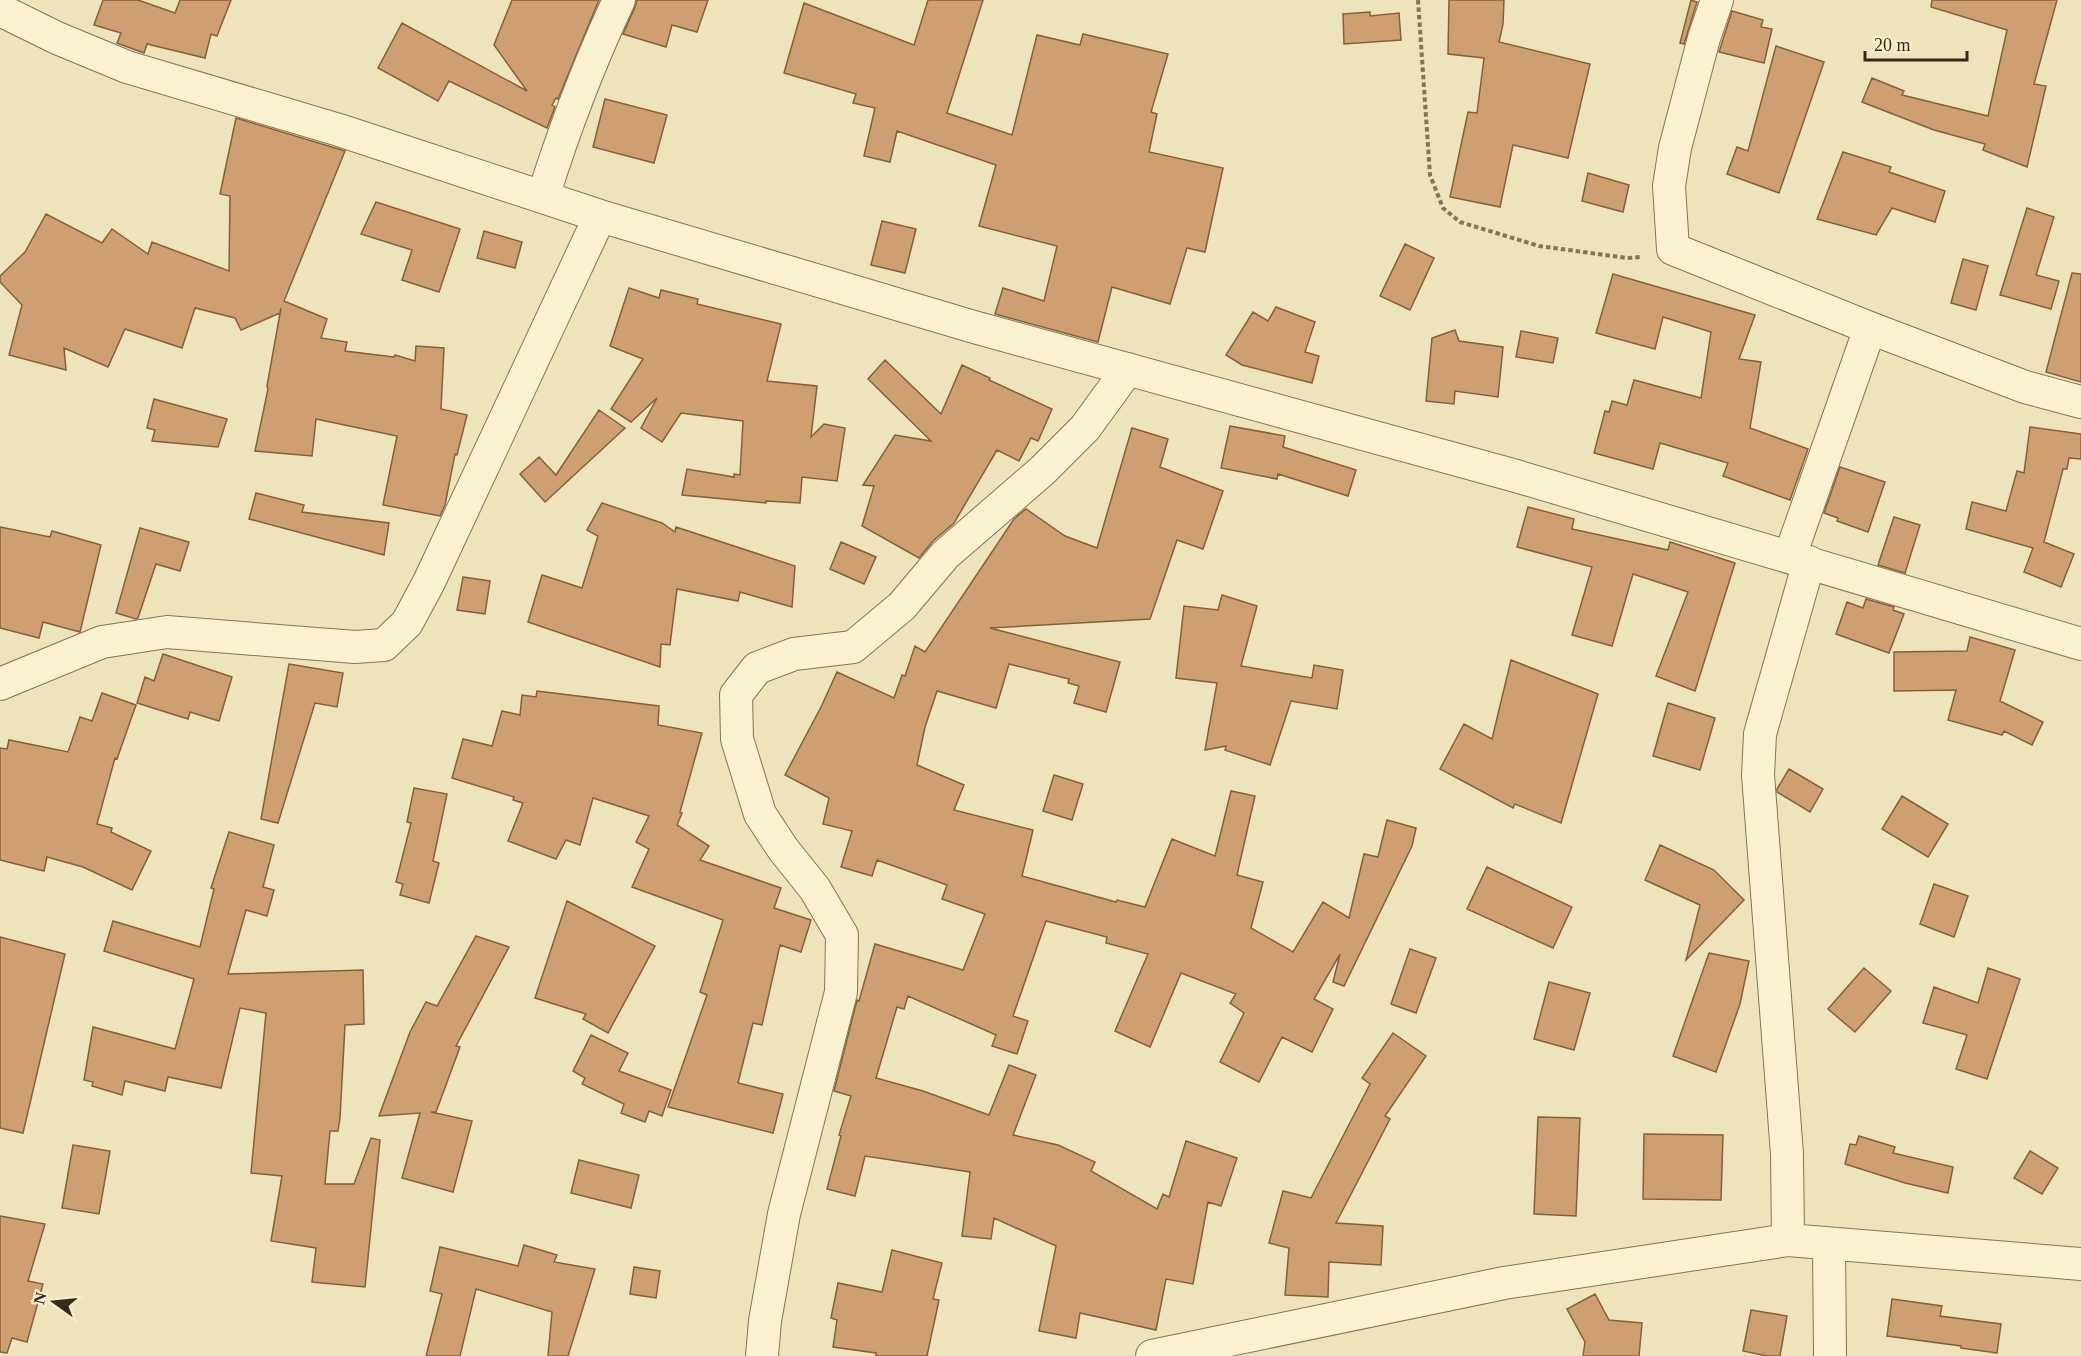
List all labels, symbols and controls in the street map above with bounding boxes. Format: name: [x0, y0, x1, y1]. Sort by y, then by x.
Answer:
scale bar: [1865, 24, 1967, 62]
text: 20 m: [1874, 35, 1911, 55]
north arrow: [24, 1272, 84, 1332]
text: N: [30, 1290, 50, 1306]

